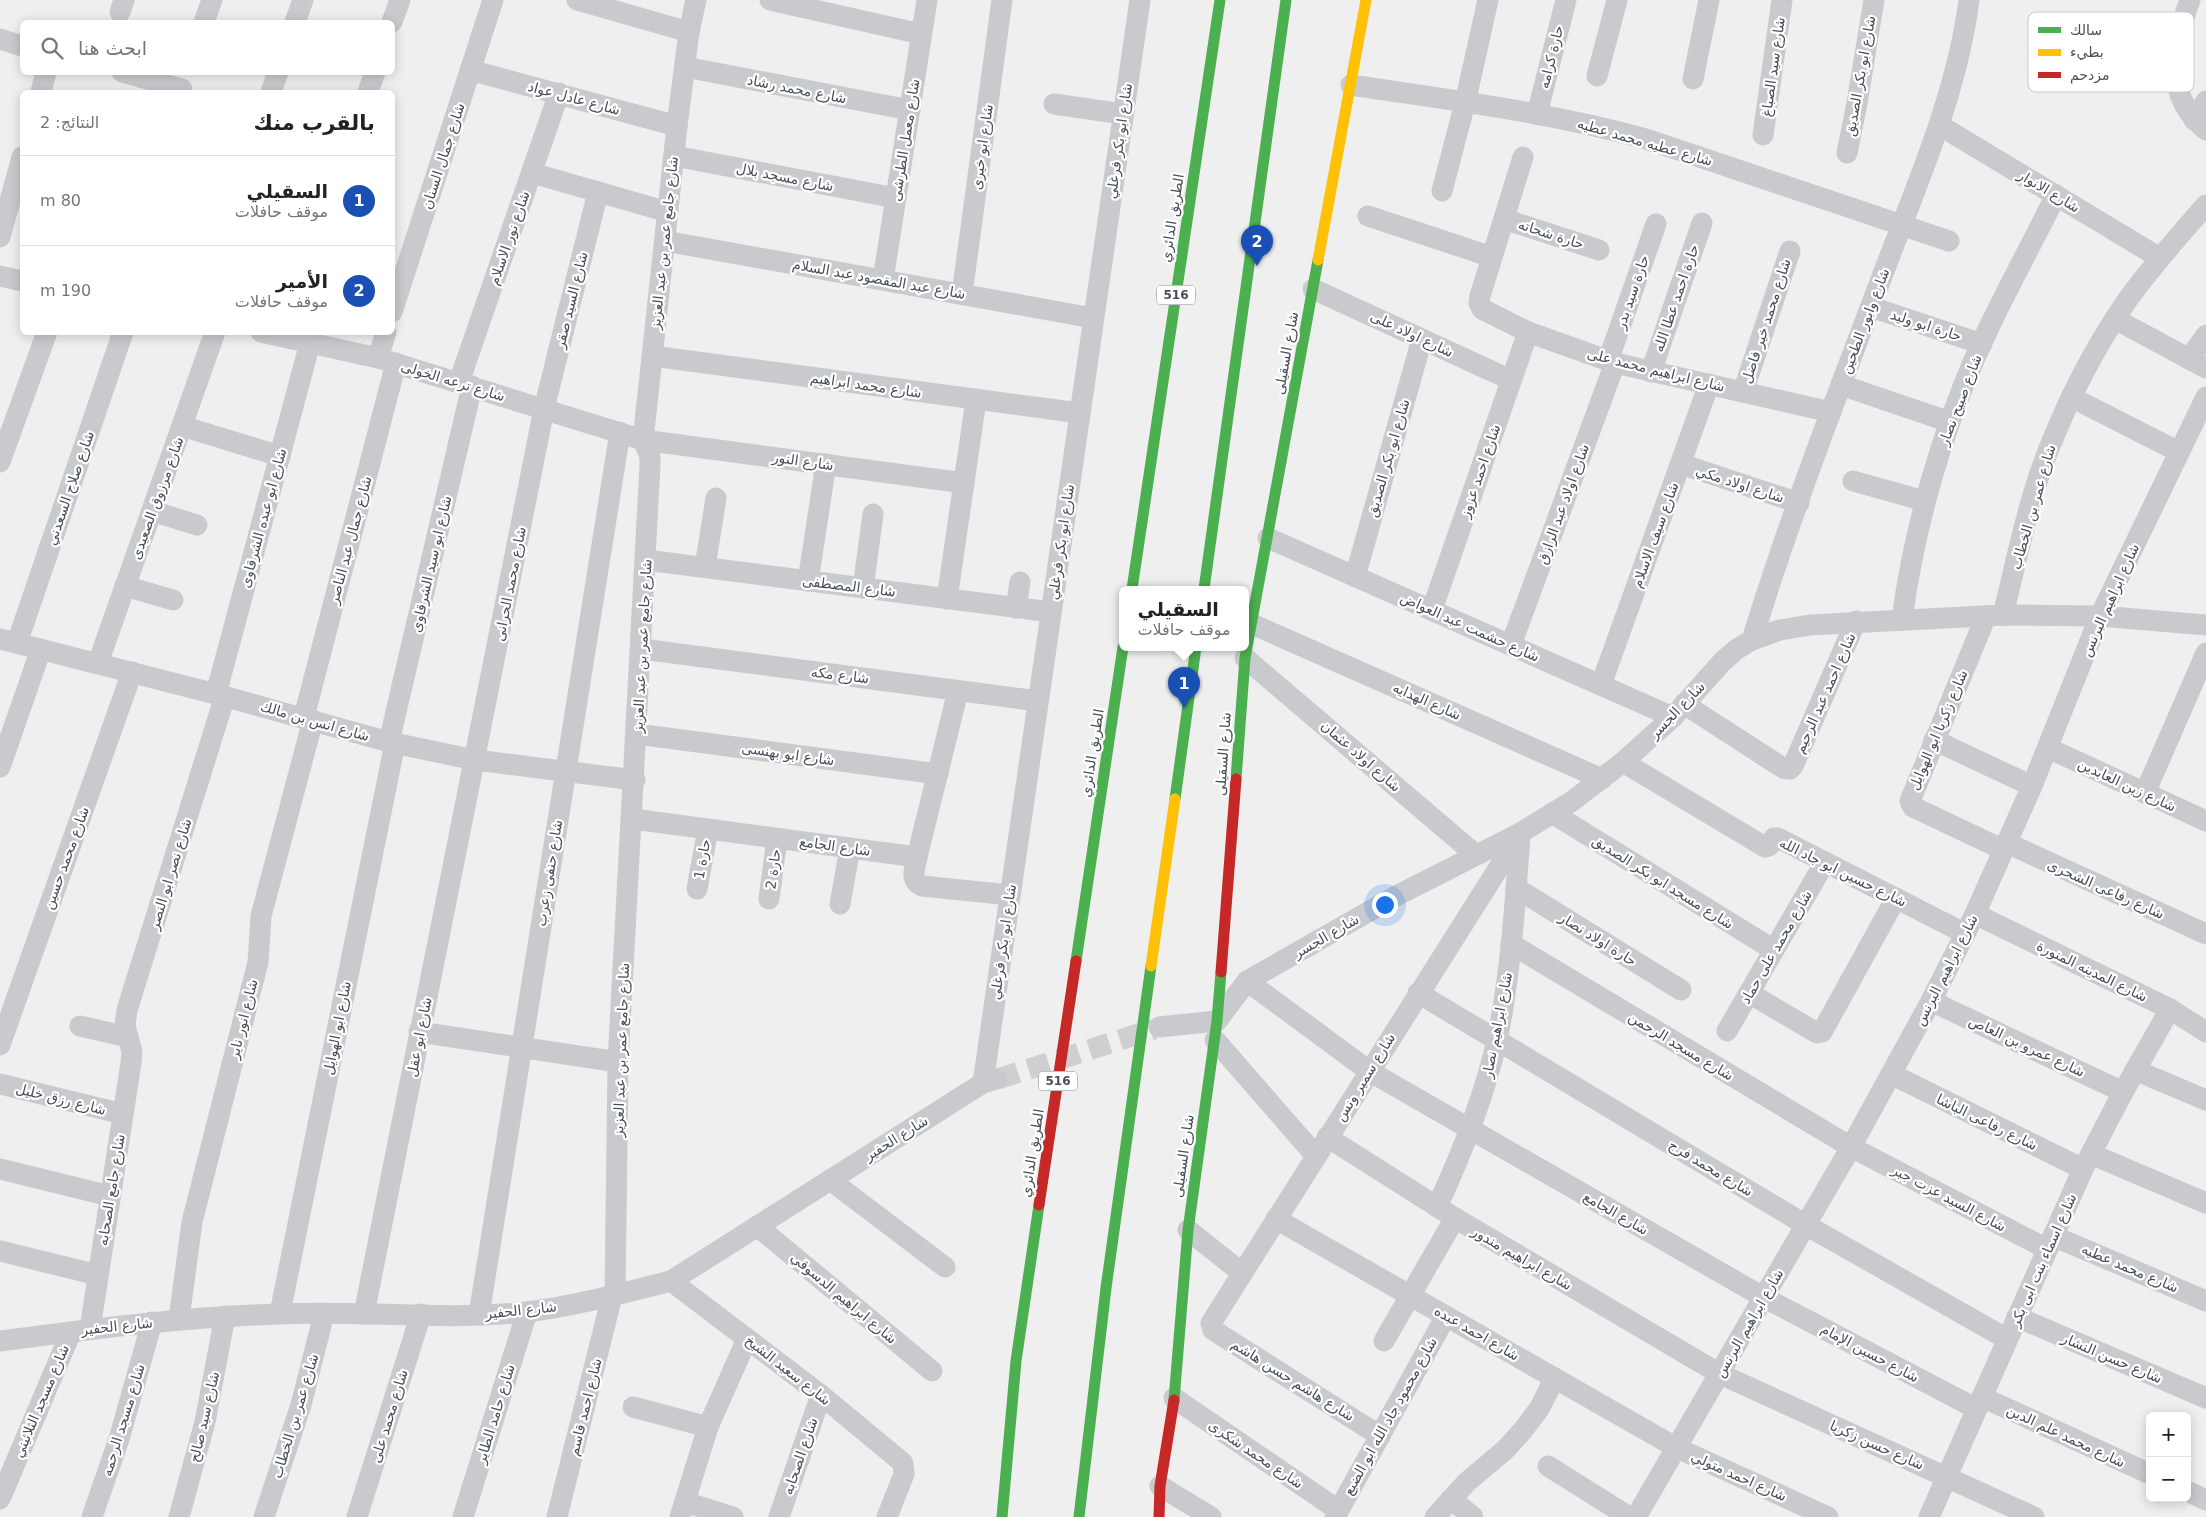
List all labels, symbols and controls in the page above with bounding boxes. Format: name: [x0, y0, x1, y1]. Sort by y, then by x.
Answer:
legend: [2028, 12, 2194, 92]
street label: شارع ابو بكر الصديق: [1842, 15, 1879, 138]
street label: شارع سيد الصباغ: [1758, 16, 1789, 118]
search box: [20, 20, 395, 75]
text: سالك: [2070, 22, 2102, 38]
street label: حارة كرامه: [1535, 24, 1568, 91]
icon: search: [38, 34, 66, 62]
text: ابحث هنا: [78, 37, 147, 59]
text: بطيء: [2070, 44, 2104, 61]
text: مزدحم: [2070, 67, 2109, 84]
street label: شارع محمد رشاد: [746, 72, 848, 107]
street label: شارع عادل عواد: [526, 78, 622, 119]
street label: شارع معمل الطرشى: [887, 78, 924, 203]
street label: شارع ابو بكر فرغلي: [1103, 82, 1136, 200]
street label: شارع جمال السنان: [418, 101, 469, 211]
street label: شارع ابو خيرى: [968, 103, 997, 191]
text: بالقرب منك: [254, 111, 375, 135]
text: النتائج: 2: [40, 113, 99, 132]
street label: شارع عطيه محمد عطيه: [1575, 115, 1714, 170]
street label: شارع جامع عمر بن عبد العزيز: [647, 156, 682, 332]
street label: شارع مسجد بلال: [735, 160, 835, 195]
street label: شارع الانوار: [2014, 166, 2083, 217]
street label: الطريق الدائري: [1157, 173, 1188, 264]
text: السقيلي: [247, 180, 328, 202]
street label: شارع نور الاسلام: [485, 189, 534, 288]
text: 80 m: [40, 191, 81, 210]
text: 1: [353, 191, 365, 210]
text: موقف حافلات: [235, 202, 328, 221]
street label: حارة شحاته: [1516, 216, 1586, 253]
pin: 2: [1241, 225, 1273, 266]
street label: حارة احمد عطا الله: [1650, 242, 1703, 354]
street label: شارع السيد صقر: [551, 250, 592, 351]
street label: حارة سيد بدر: [1612, 253, 1653, 332]
street label: شارع عبد المقصود عبد السلام: [791, 256, 967, 303]
street label: شارع محمد خير فاضل: [1738, 256, 1795, 386]
street label: شارع وابور الطحين: [1837, 266, 1893, 377]
text: الأمير: [276, 270, 328, 292]
text: 190 m: [40, 281, 91, 300]
text: 2: [353, 281, 365, 300]
road number: 516: [1157, 286, 1195, 304]
text: موقف حافلات: [235, 292, 328, 311]
street label: حارة ابو وليد: [1888, 306, 1963, 345]
street label: شارع اولاد على: [1368, 308, 1456, 361]
street label: شارع السقيلى: [1271, 310, 1302, 396]
street label: شارع ابراهيم محمد على: [1585, 345, 1727, 396]
street label: شارع صبيح نصار: [1935, 352, 1986, 449]
street label: شارع ترعه الخولى: [399, 358, 507, 405]
street label: شارع محمد ابراهيم: [809, 369, 923, 402]
street label: شارع ابو بكر الصديق: [1363, 397, 1413, 519]
street label: شارع احمد عزوز: [1456, 422, 1504, 521]
street label: شارع صلاح السعدني: [43, 429, 98, 547]
street label: شارع مرزوق الصعيدى: [127, 435, 188, 562]
street label: شارع اولاد عبد الرازق: [1534, 442, 1593, 567]
street label: شارع عمر بن الخطاب: [2007, 443, 2059, 572]
street label: شارع ابو عبده الشرقاوى: [237, 446, 290, 590]
street label: شارع النور: [770, 449, 835, 474]
street label: شارع اولاد مكي: [1694, 462, 1786, 507]
street label: شارع جمال عبد الناصر: [325, 474, 376, 607]
street label: شارع سيف الاسلام: [1628, 480, 1682, 590]
street label: شارع ابو بكر فرغلي: [1045, 483, 1078, 601]
street label: شارع ابو سيد الشرقاوى: [407, 494, 455, 634]
street label: شارع محمد الحرانى: [491, 525, 530, 643]
street label: شارع ابراهيم البرنس: [2078, 541, 2143, 659]
street label: شارع جامع عمر بن عبد العزيز: [629, 559, 656, 734]
street label: شارع المصطفى: [801, 572, 897, 601]
popup: [1119, 586, 1249, 651]
street label: شارع حشمت عبد العواض: [1398, 589, 1542, 666]
text: السقيلي: [1137, 598, 1219, 620]
text: موقف حافلات: [1137, 620, 1231, 639]
street label: شارع احمد عبد الرحيم: [1791, 630, 1860, 756]
street label: شارع مكه: [810, 664, 870, 687]
pin: 1: [1168, 667, 1200, 708]
street label: شارع زكريا ابو الهوايل: [1905, 667, 1971, 793]
street label: شارع الجسر: [1645, 678, 1709, 743]
street label: شارع الهدايه: [1390, 679, 1464, 724]
street label: شارع انس بن مالك: [258, 698, 371, 745]
street label: الطريق الدائري: [1077, 708, 1108, 799]
street label: شارع السقيلى: [1212, 712, 1235, 796]
street label: شارع اولاد عثمان: [1317, 717, 1404, 796]
street label: شارع ابو بهنسى: [740, 740, 836, 769]
street label: شارع زين العابدين: [2075, 755, 2179, 816]
street label: شارع محمد حسين: [40, 805, 93, 912]
street label: شارع نصر ابو النصر: [145, 816, 195, 933]
street label: شارع حنفى زعرب: [533, 819, 566, 928]
street label: شارع مسجد ابو بكر الصديق: [1589, 832, 1736, 933]
street label: شارع الجامع: [798, 833, 872, 860]
street label: شارع حسين ابو جاد الله: [1776, 834, 1909, 911]
street label: حارة 1: [691, 838, 714, 880]
street label: حارة 2: [762, 848, 785, 890]
street label: شارع رفاعى الشحرى: [2045, 856, 2167, 923]
street label: شارع ابو بكر فرغلي: [987, 883, 1020, 1001]
street label: شارع محمد على حماد: [1737, 887, 1816, 1007]
your location: [1372, 892, 1398, 918]
street label: حارة اولاد نصار: [1555, 908, 1639, 970]
street label: شارع الجسر: [1290, 911, 1362, 963]
street label: شارع ابراهيم البرنس: [1911, 912, 1982, 1029]
street label: شارع المدينه المنورة: [2034, 937, 2150, 1006]
street label: شارع جامع عمر بن عبد العزيز: [610, 963, 633, 1138]
street label: شارع ابراهيم نصار: [1479, 971, 1516, 1080]
street label: شارع انور ناير: [225, 977, 262, 1062]
street label: شارع ابو الهوايل: [320, 980, 355, 1076]
street label: شارع ابو عقل: [403, 996, 436, 1079]
street label: شارع مسجد الرحمن: [1625, 1008, 1736, 1085]
street label: شارع عمرو بن العاص: [1966, 1012, 2088, 1081]
street label: شارع سمير ونس: [1332, 1030, 1399, 1124]
road number: 516: [1039, 1072, 1077, 1090]
street label: شارع رزق خليل: [14, 1080, 108, 1119]
street label: شارع رفاعى الباشا: [1933, 1091, 2040, 1154]
street label: الطريق الدائري: [1017, 1108, 1048, 1199]
street label: شارع الحفير: [860, 1112, 931, 1165]
street label: شارع السقيلى: [1169, 1113, 1198, 1199]
street label: شارع جامع الصحابه: [94, 1133, 129, 1247]
street label: شارع محمد فرج: [1665, 1137, 1756, 1200]
street label: شارع السيد عزت جبر: [1888, 1161, 2009, 1236]
street label: شارع الجامع: [1580, 1188, 1651, 1239]
street label: شارع اسماء بنت ابى بكر: [2006, 1191, 2081, 1330]
street label: شارع ابراهيم مندور: [1468, 1222, 1575, 1294]
street label: شارع محمد عطيه: [2079, 1240, 2181, 1297]
street label: شارع ابراهيم الدسوقي: [787, 1249, 900, 1348]
street label: شارع ابراهيم البرنس: [1712, 1266, 1787, 1380]
street label: شارع الحفير: [483, 1298, 558, 1323]
street label: شارع احمد عبده: [1431, 1302, 1522, 1365]
street label: شارع الحفير: [79, 1314, 154, 1339]
street label: شارع حسين الإمام: [1818, 1321, 1922, 1386]
street label: شارع حسن النشار: [2058, 1329, 2165, 1387]
street label: شارع سعيد الشيخ: [741, 1332, 834, 1409]
street label: شارع محمود جاد الله ابو الضبع: [1340, 1334, 1441, 1498]
street label: شارع هاشم حسن هاشم: [1228, 1336, 1357, 1425]
street label: شارع مسجد الثلاثيني: [10, 1342, 73, 1460]
street label: شارع عمر بن الخطاب: [268, 1352, 323, 1480]
street label: شارع احمد قاسم: [565, 1357, 606, 1458]
street label: شارع مسجد الرحمه: [98, 1362, 149, 1478]
street label: شارع حامد الطاير: [472, 1362, 519, 1467]
street label: شارع محمد على: [367, 1367, 412, 1465]
street label: شارع سيد صالح: [186, 1370, 223, 1464]
street label: شارع محمد علم الدين: [2004, 1402, 2128, 1471]
map controls: [2146, 1412, 2191, 1502]
button: +: [2146, 1412, 2191, 1457]
street label: شارع الصحابه: [779, 1415, 822, 1497]
street label: شارع محمد شكرى: [1205, 1417, 1306, 1492]
street label: شارع حسن زكريا: [1827, 1417, 1926, 1474]
street label: شارع احمد متولي: [1688, 1448, 1789, 1505]
button: −: [2146, 1457, 2191, 1502]

